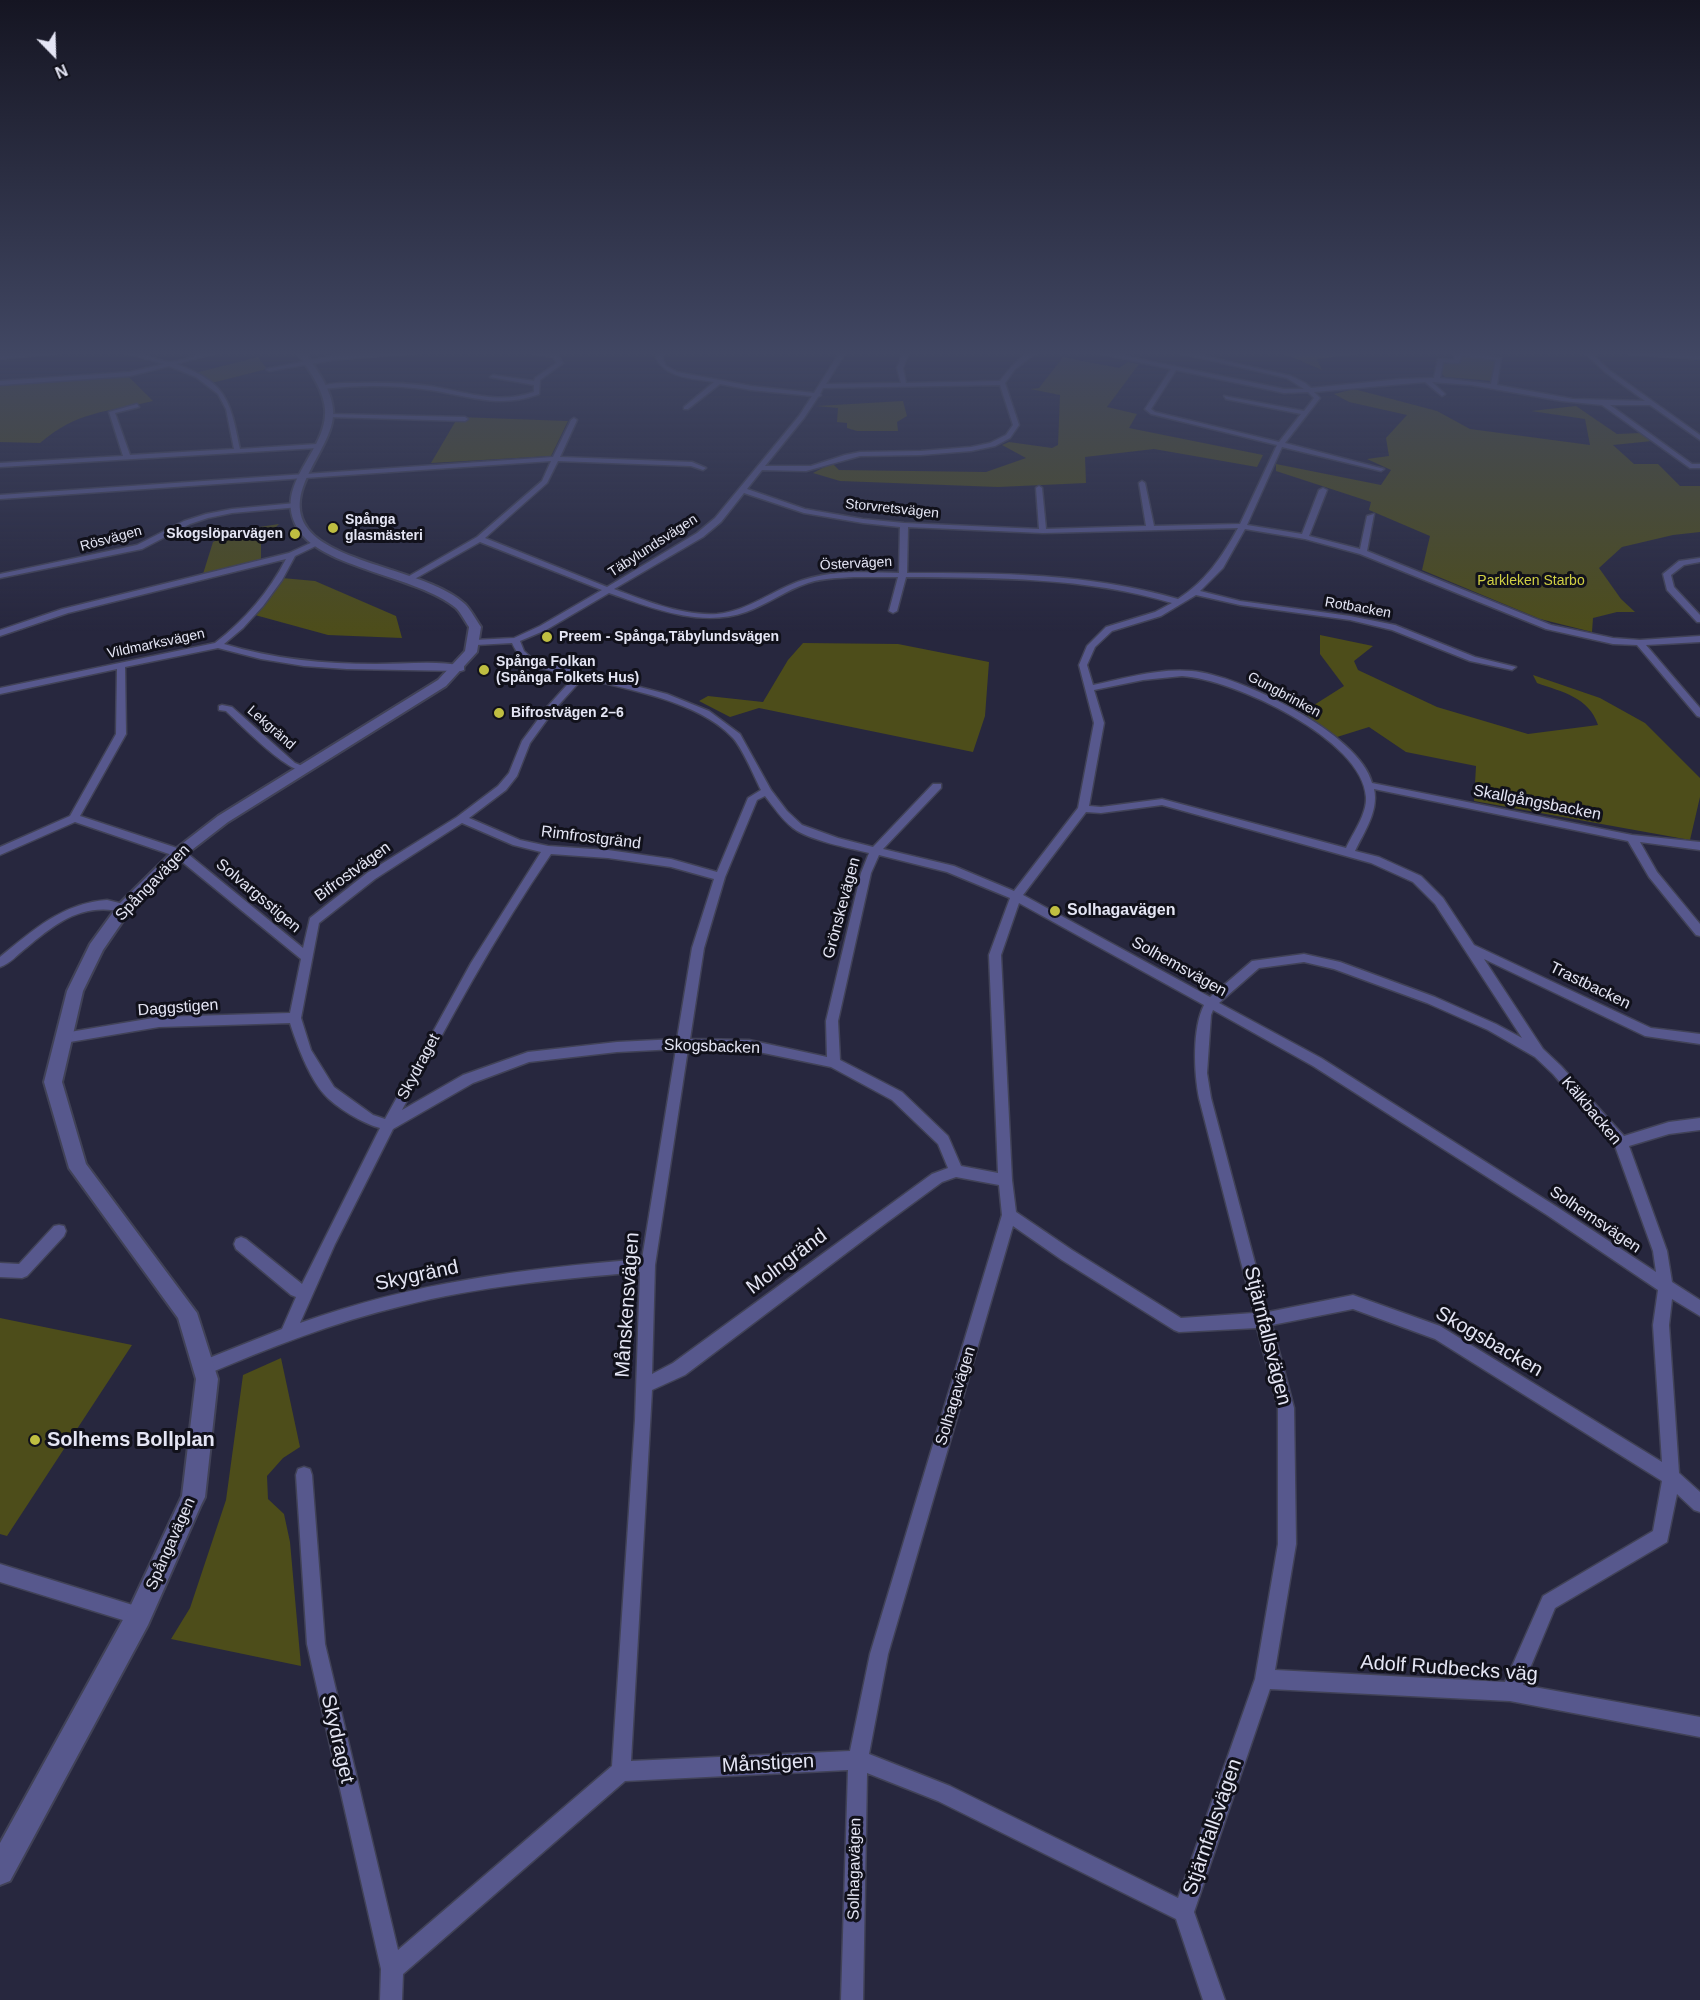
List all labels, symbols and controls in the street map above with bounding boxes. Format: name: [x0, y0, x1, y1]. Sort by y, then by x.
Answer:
north arrow: [24, 24, 84, 84]
text: N: [53, 61, 70, 81]
street label: Storvretsvägen: [844, 496, 940, 522]
street label: Täbylundsvägen: [605, 511, 701, 581]
place label: Spånga glasmästeri: [345, 512, 423, 544]
marker: Spånga glasmästeri: [326, 521, 340, 535]
street label: Rösvägen: [78, 523, 144, 555]
place label: Skogslöparvägen: [166, 526, 283, 542]
marker: Skogslöparvägen: [288, 527, 302, 541]
street label: Östervägen: [819, 554, 893, 574]
park label: Parkleken Starbo: [1477, 573, 1585, 589]
street label: Rotbacken: [1324, 594, 1392, 622]
street label: Vildmarksvägen: [106, 625, 206, 663]
place label: Preem - Spånga,Täbylundsvägen: [559, 629, 779, 645]
marker: Preem - Spånga,Täbylundsvägen: [540, 630, 554, 644]
place label: Spånga Folkan (Spånga Folkets Hus): [496, 654, 639, 686]
marker: Spånga Folkan (Spånga Folkets Hus): [477, 663, 491, 677]
street label: Gungbrinken: [1245, 669, 1323, 721]
street label: Lekgränd: [243, 703, 299, 753]
place label: Bifrostvägen 2–6: [511, 705, 624, 721]
marker: Bifrostvägen 2–6: [492, 706, 506, 720]
street label: Skallgångsbacken: [1471, 781, 1603, 825]
street label: Rimfrostgränd: [540, 822, 642, 854]
street label: Bifrostvägen: [311, 838, 395, 906]
street label: Spångavägen: [112, 841, 194, 925]
street label: Solvargsstigen: [212, 855, 304, 937]
street label: Grönskevägen: [819, 855, 865, 961]
place label: Solhagavägen: [1067, 901, 1175, 921]
marker: Solhagavägen: [1048, 904, 1062, 918]
street label: Solhemsvägen: [1128, 933, 1230, 1001]
street label: Trastbacken: [1546, 958, 1634, 1014]
street label: Daggstigen: [137, 996, 219, 1020]
street label: Skydraget: [394, 1031, 444, 1103]
street label: Skogsbacken: [664, 1036, 760, 1058]
street label: Kälkbacken: [1557, 1073, 1625, 1149]
street label: Solhemsvägen: [1546, 1182, 1644, 1258]
street label: Molngränd: [742, 1224, 832, 1300]
street label: Månskensvägen: [611, 1232, 645, 1378]
street label: Skygränd: [373, 1255, 461, 1297]
street label: Stjärnfallsvägen: [1238, 1264, 1296, 1408]
street label: Skogsbacken: [1431, 1302, 1547, 1382]
street label: Solhagavägen: [932, 1344, 980, 1448]
place label: Solhems Bollplan: [47, 1428, 215, 1452]
marker: Solhems Bollplan: [28, 1433, 42, 1447]
street label: Spångavägen: [142, 1495, 200, 1593]
street label: Adolf Rudbecks väg: [1359, 1651, 1539, 1687]
street label: Skydraget: [315, 1692, 359, 1786]
street label: Månstigen: [721, 1750, 815, 1778]
street label: Stjärnfallsvägen: [1178, 1756, 1248, 1898]
street label: Solhagavägen: [845, 1818, 865, 1920]

